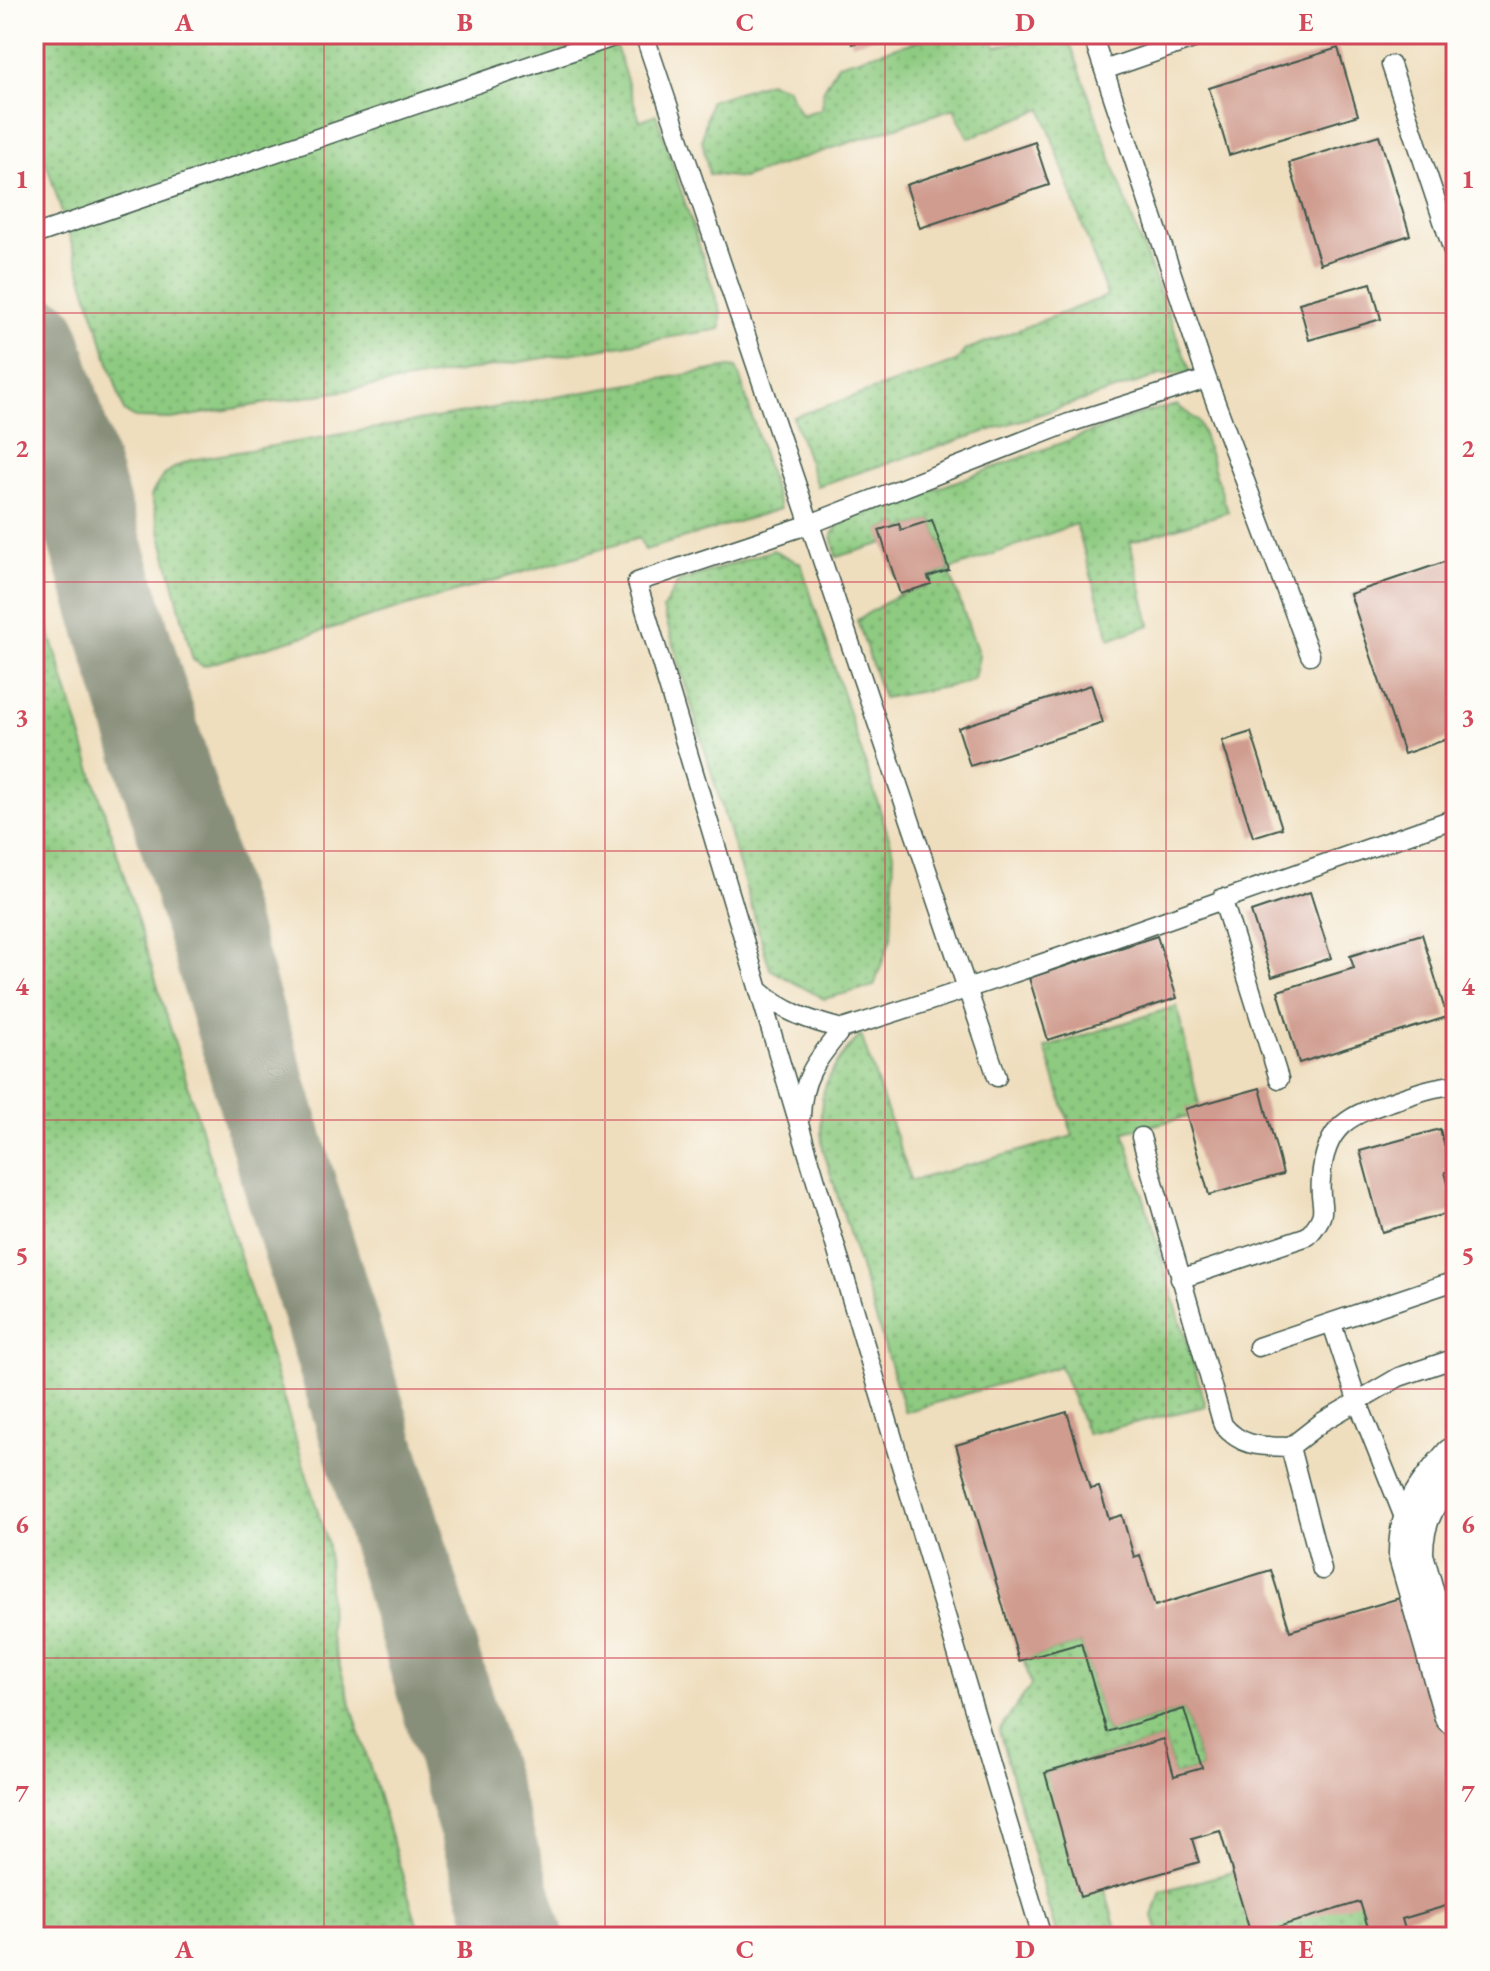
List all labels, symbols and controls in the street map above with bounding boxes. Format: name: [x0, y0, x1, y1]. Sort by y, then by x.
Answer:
text: A: [174, 5, 194, 39]
text: B: [457, 5, 473, 39]
text: C: [736, 5, 754, 39]
text: D: [1015, 5, 1035, 39]
text: E: [1299, 5, 1314, 39]
text: 1: [15, 162, 29, 196]
text: 1: [1461, 162, 1475, 196]
text: 2: [15, 431, 29, 465]
text: 2: [1461, 431, 1475, 465]
text: 3: [15, 700, 29, 734]
text: 3: [1461, 700, 1475, 734]
text: 4: [15, 969, 29, 1003]
text: 4: [1461, 969, 1475, 1003]
text: 5: [15, 1238, 29, 1272]
text: 5: [1461, 1238, 1475, 1272]
text: 6: [15, 1507, 29, 1541]
text: 6: [1461, 1507, 1475, 1541]
text: 7: [15, 1776, 29, 1810]
text: 7: [1461, 1776, 1475, 1810]
text: A: [174, 1932, 194, 1966]
text: B: [457, 1932, 473, 1966]
text: C: [736, 1932, 754, 1966]
text: D: [1015, 1932, 1035, 1966]
text: E: [1299, 1932, 1314, 1966]

